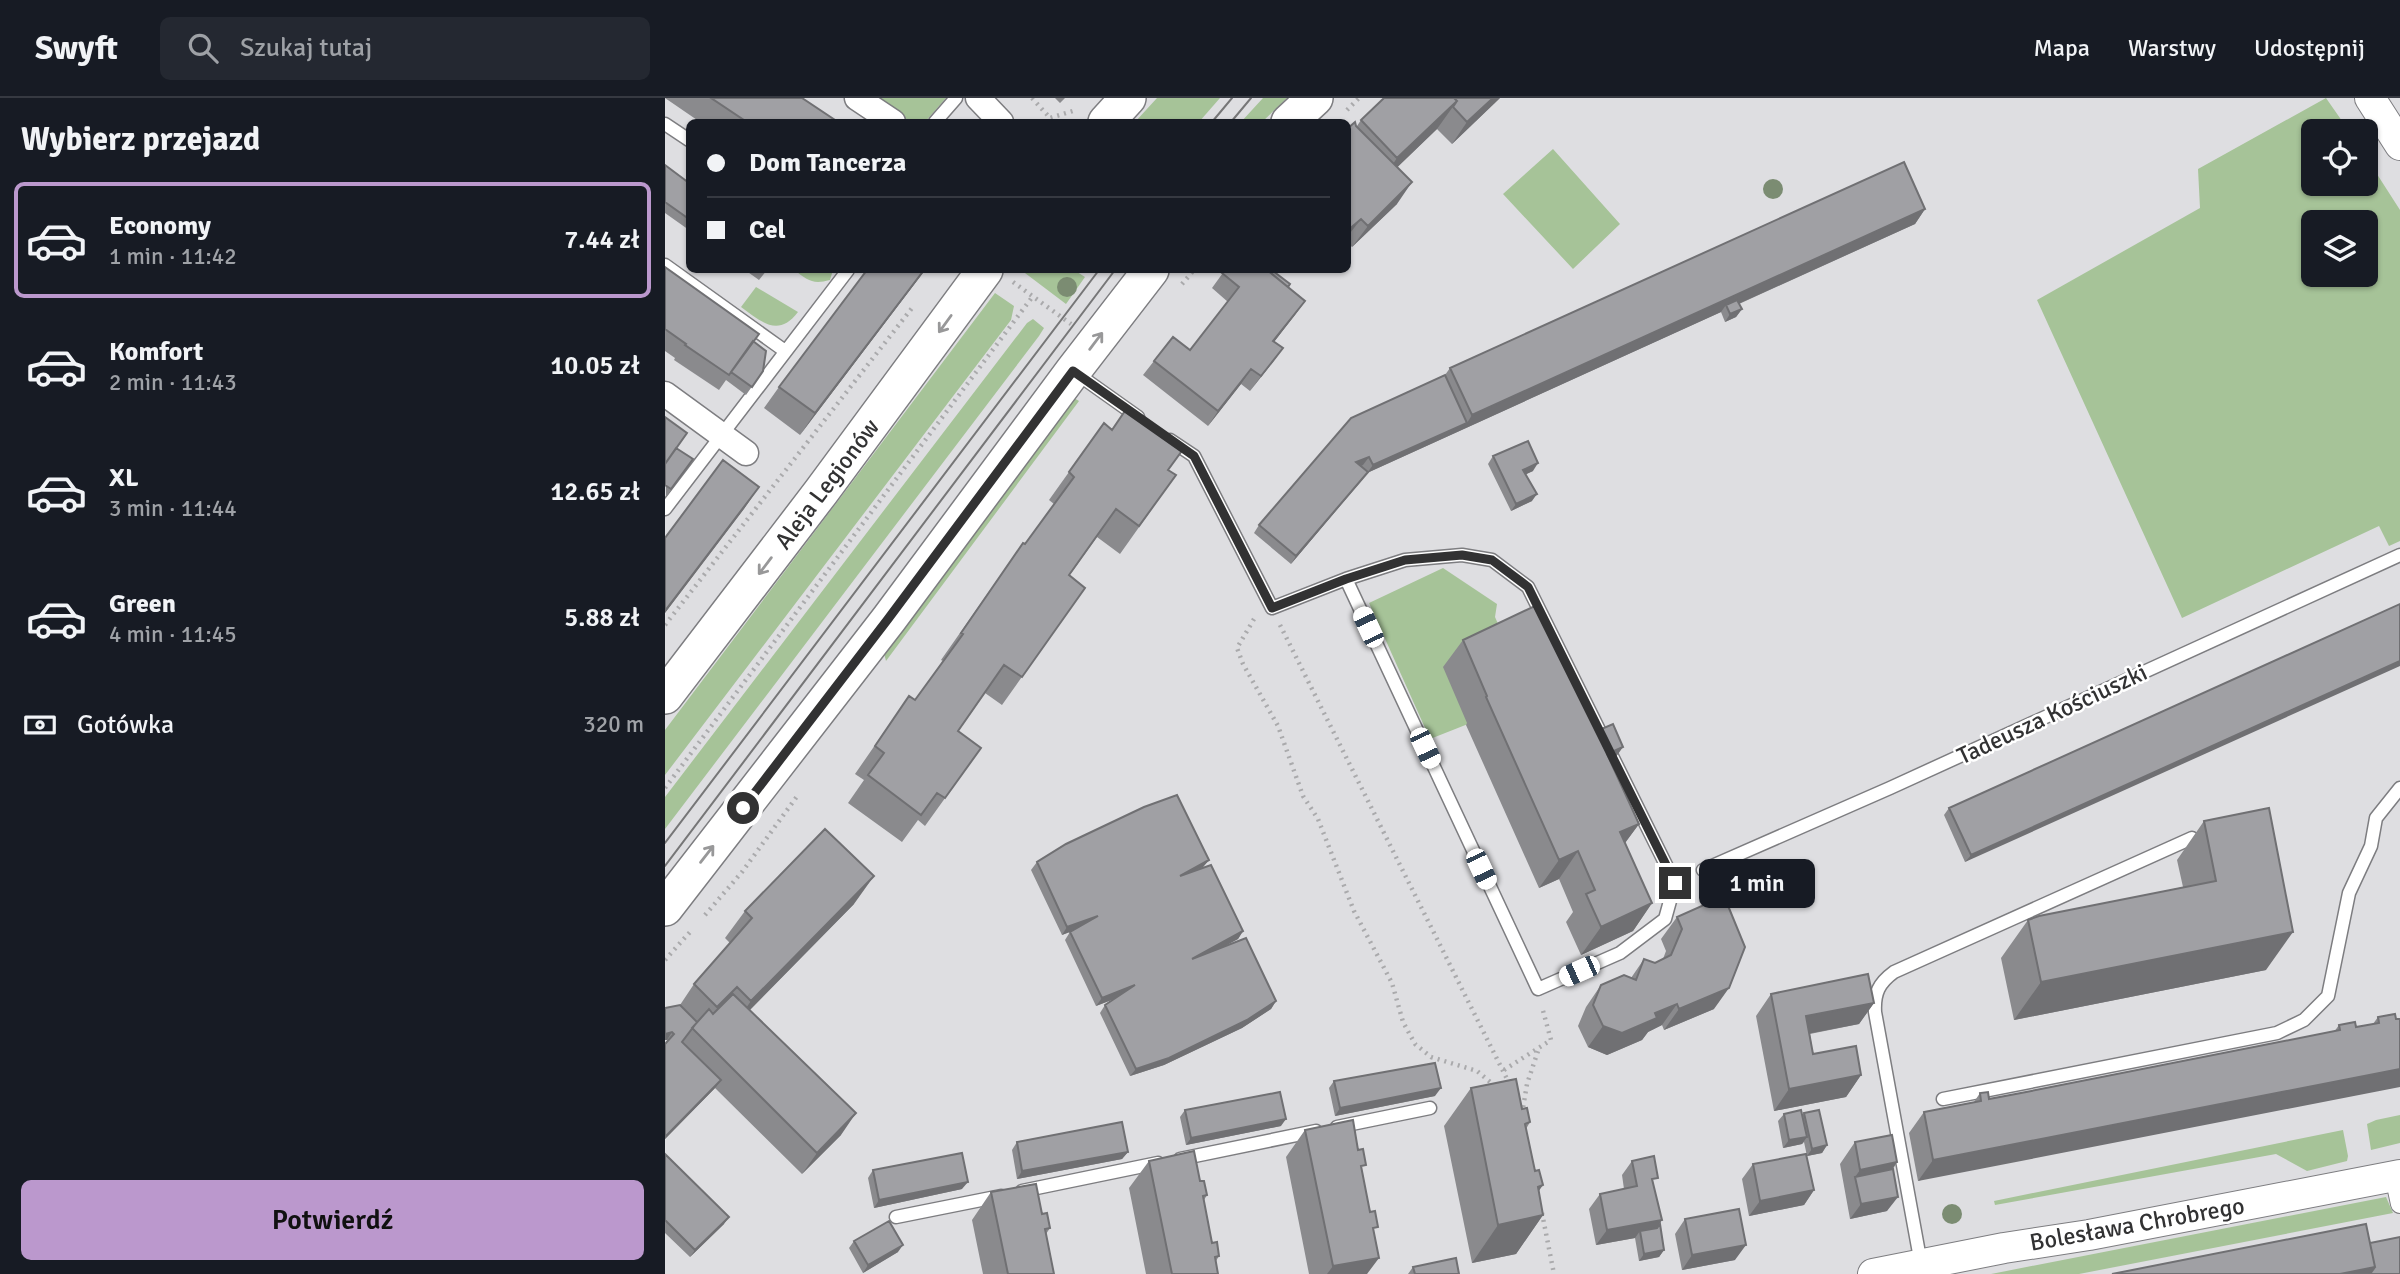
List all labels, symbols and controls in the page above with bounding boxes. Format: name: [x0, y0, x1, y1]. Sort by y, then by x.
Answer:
search box: [160, 17, 650, 80]
text: Swyft: [35, 28, 118, 69]
icon: search: [184, 29, 222, 67]
text: Szukaj tutaj: [240, 32, 372, 64]
text: Mapa: [2033, 33, 2090, 63]
text: Warstwy: [2128, 33, 2216, 63]
text: Udostępnij: [2254, 33, 2365, 63]
map controls: [2301, 119, 2378, 287]
button: locate: [2301, 119, 2378, 196]
text: Wybierz przejazd: [21, 120, 260, 159]
text: Dom Tancerza: [749, 147, 906, 179]
icon: car: [25, 209, 88, 272]
text: Economy: [109, 210, 211, 242]
button: layers: [2301, 210, 2378, 287]
text: Cel: [749, 214, 786, 246]
text: 7.44 zł: [564, 224, 640, 256]
text: 1 min · 11:42: [109, 242, 237, 271]
one-way arrow: [938, 315, 953, 334]
one-way arrow: [1088, 332, 1103, 351]
icon: car: [25, 335, 88, 398]
text: Komfort: [109, 336, 203, 368]
text: 10.05 zł: [550, 350, 640, 382]
text: 2 min · 11:43: [109, 368, 237, 397]
street label: Aleja Legionów: [768, 413, 886, 555]
icon: car: [25, 461, 88, 524]
text: XL: [109, 462, 139, 494]
text: 12.65 zł: [550, 476, 640, 508]
text: 3 min · 11:44: [109, 494, 237, 523]
one-way arrow: [757, 556, 772, 574]
icon: car: [25, 587, 88, 650]
text: Green: [109, 588, 176, 620]
text: 5.88 zł: [564, 602, 640, 634]
car: [1350, 604, 1387, 650]
text: 4 min · 11:45: [109, 620, 237, 649]
street label: Tadeusza Kościuszki: [1952, 657, 2152, 771]
icon: cash: [21, 706, 59, 744]
text: Gotówka: [77, 709, 174, 741]
text: 320 m: [583, 710, 644, 739]
car: [1407, 725, 1444, 771]
route start: [727, 792, 759, 824]
one-way arrow: [699, 846, 714, 864]
car: [1463, 846, 1500, 892]
callout: 1 min: [1699, 858, 1815, 908]
route end: [1659, 867, 1691, 899]
text: 1 min: [1729, 869, 1785, 898]
car: [1556, 953, 1603, 989]
button: Potwierdź: [21, 1180, 644, 1260]
street label: Bolesława Chrobrego: [2027, 1190, 2247, 1258]

